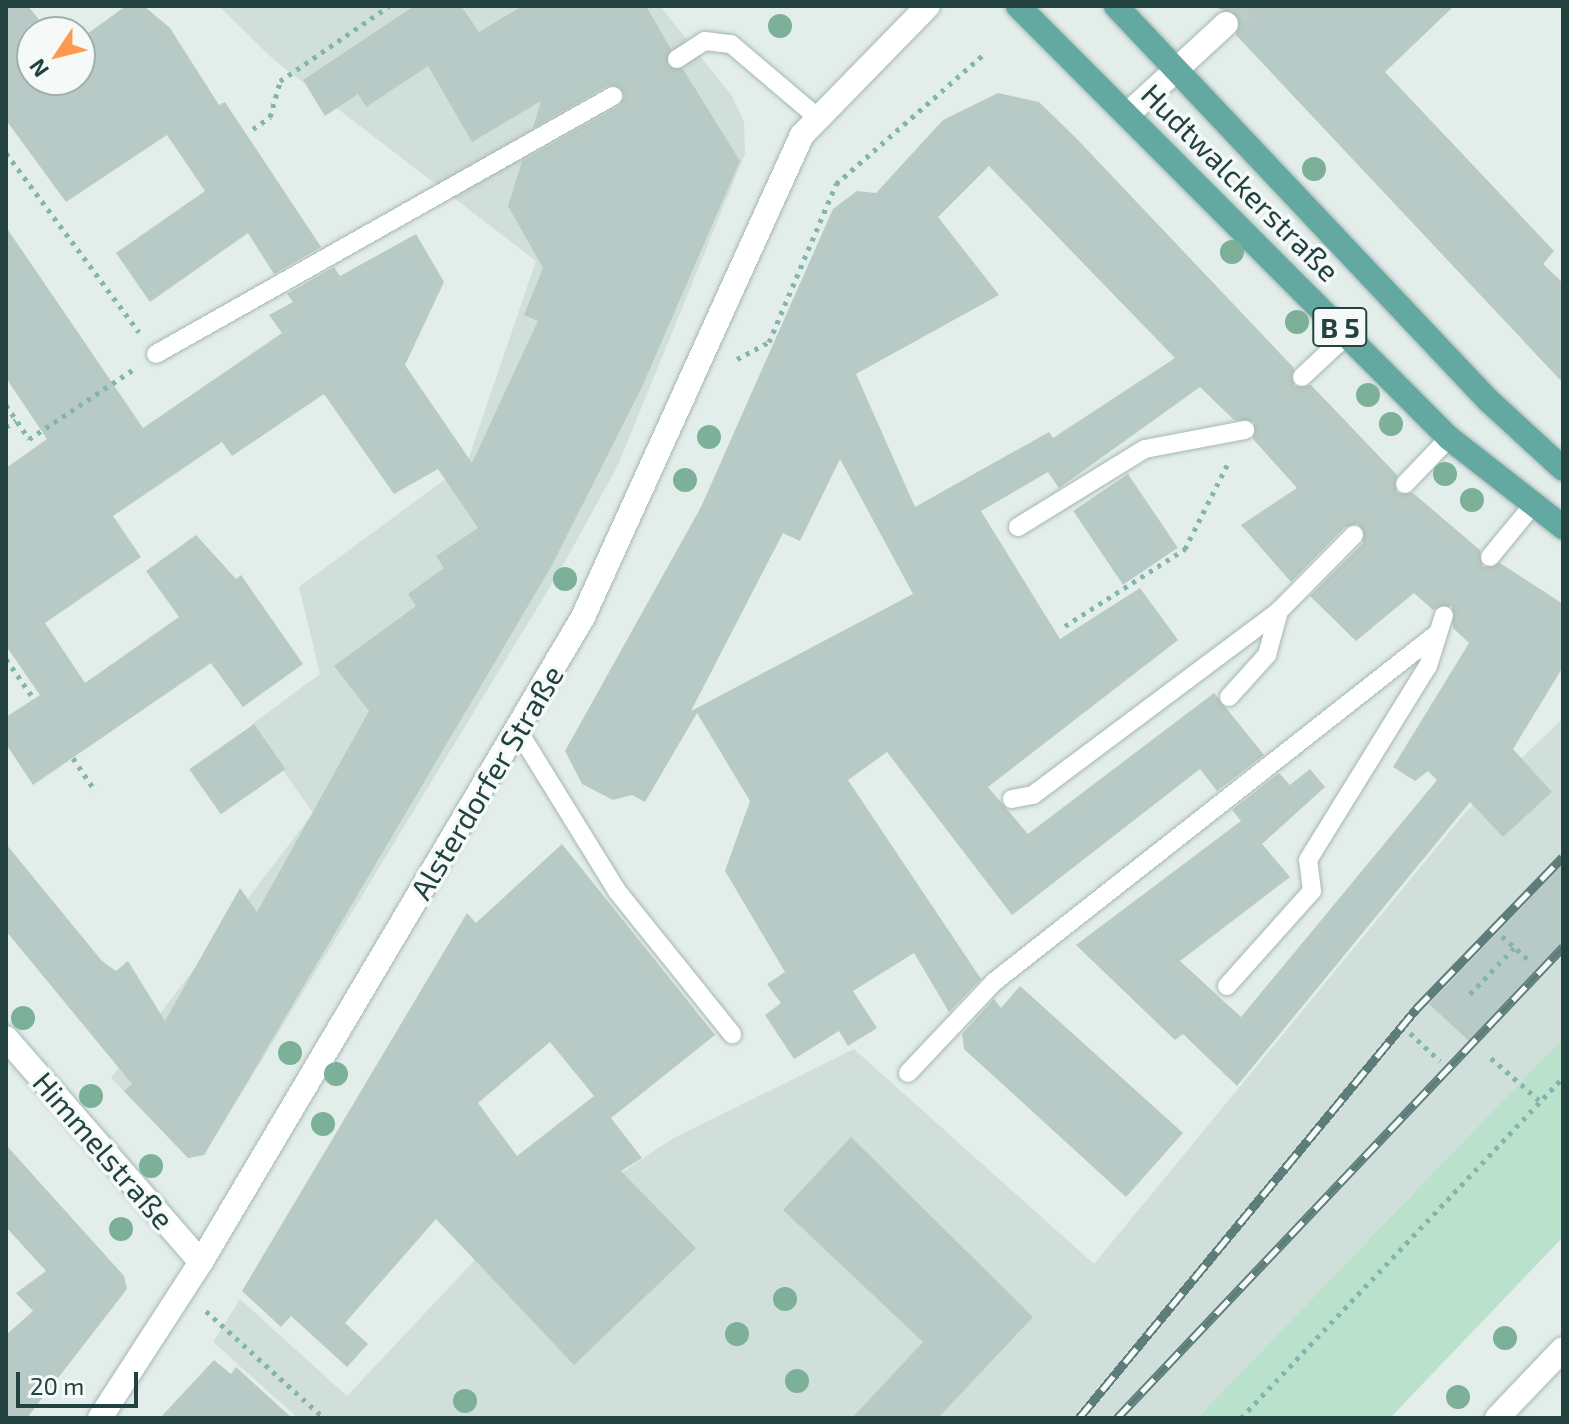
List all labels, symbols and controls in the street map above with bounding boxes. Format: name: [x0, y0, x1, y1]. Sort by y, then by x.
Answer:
north arrow: [16, 16, 96, 96]
text: N: [23, 55, 53, 83]
street label: Hudtwalckerstraße: [1135, 76, 1347, 288]
road number: B 5: [1312, 303, 1368, 351]
street label: Alsterdorfer Straße: [402, 658, 570, 906]
street label: Himmelstraße: [26, 1064, 182, 1236]
scale bar: [20, 1356, 142, 1406]
text: 20 m: [30, 1371, 84, 1400]

